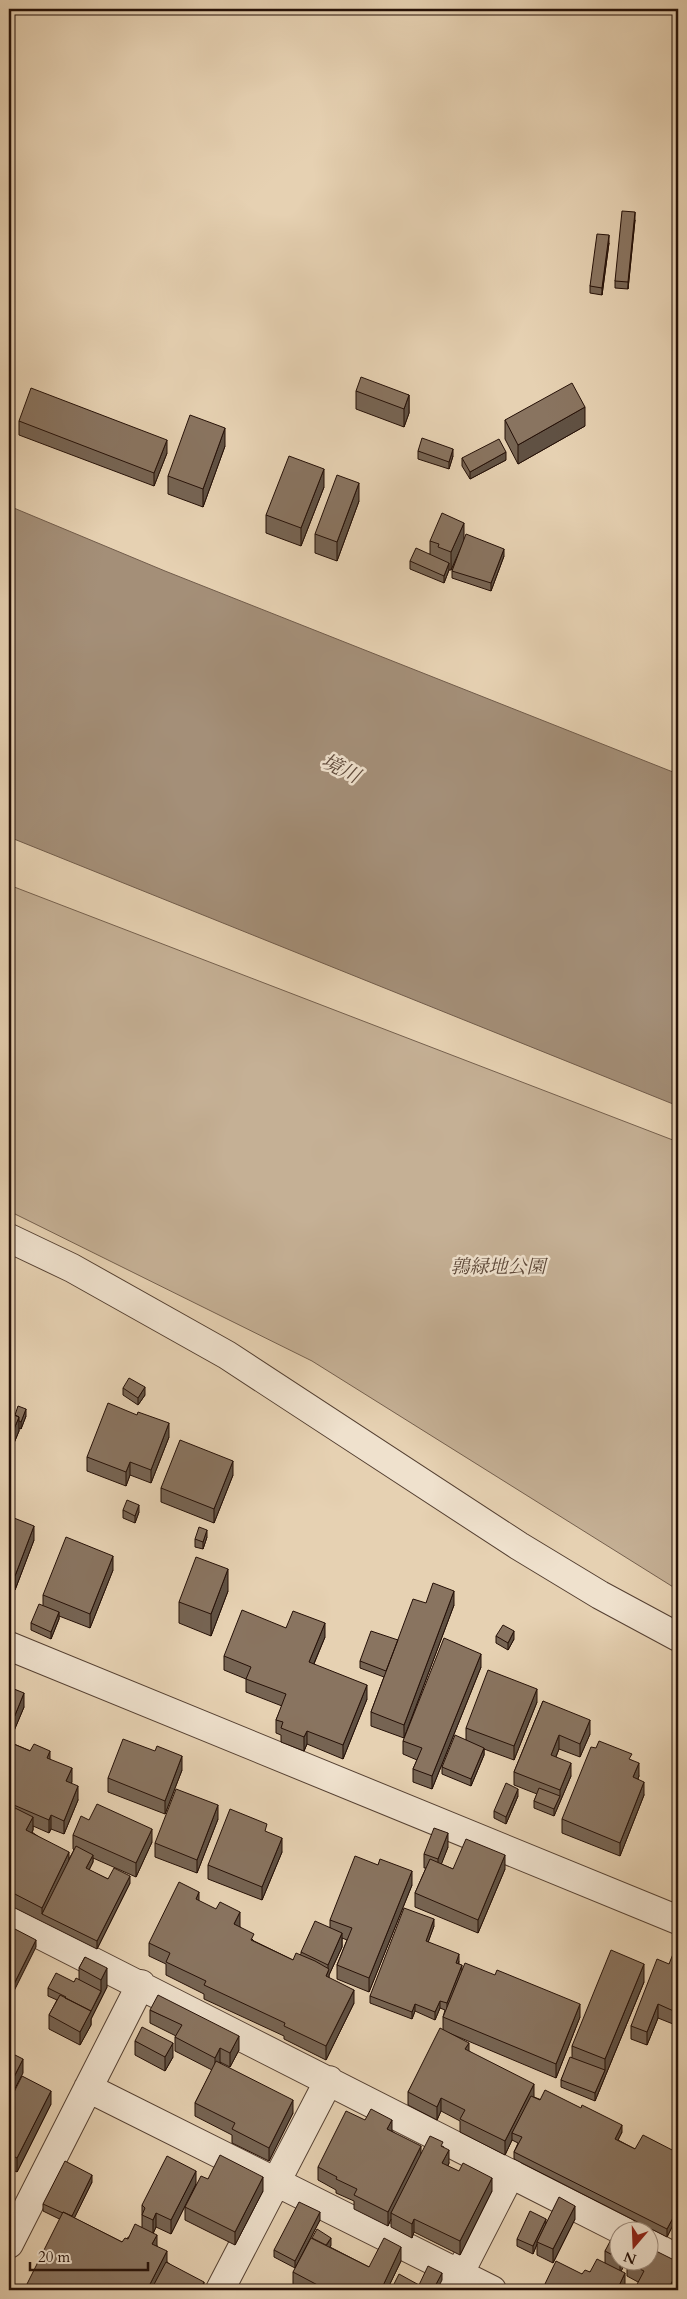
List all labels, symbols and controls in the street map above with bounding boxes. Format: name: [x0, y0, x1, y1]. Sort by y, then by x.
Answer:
water label: 境川: [317, 747, 367, 790]
park label: 鶉緑地公園: [450, 1254, 548, 1280]
north arrow: [610, 2222, 660, 2272]
scale bar: [30, 2239, 148, 2271]
text: 20 m: [38, 2247, 70, 2267]
text: N: [621, 2247, 639, 2269]

